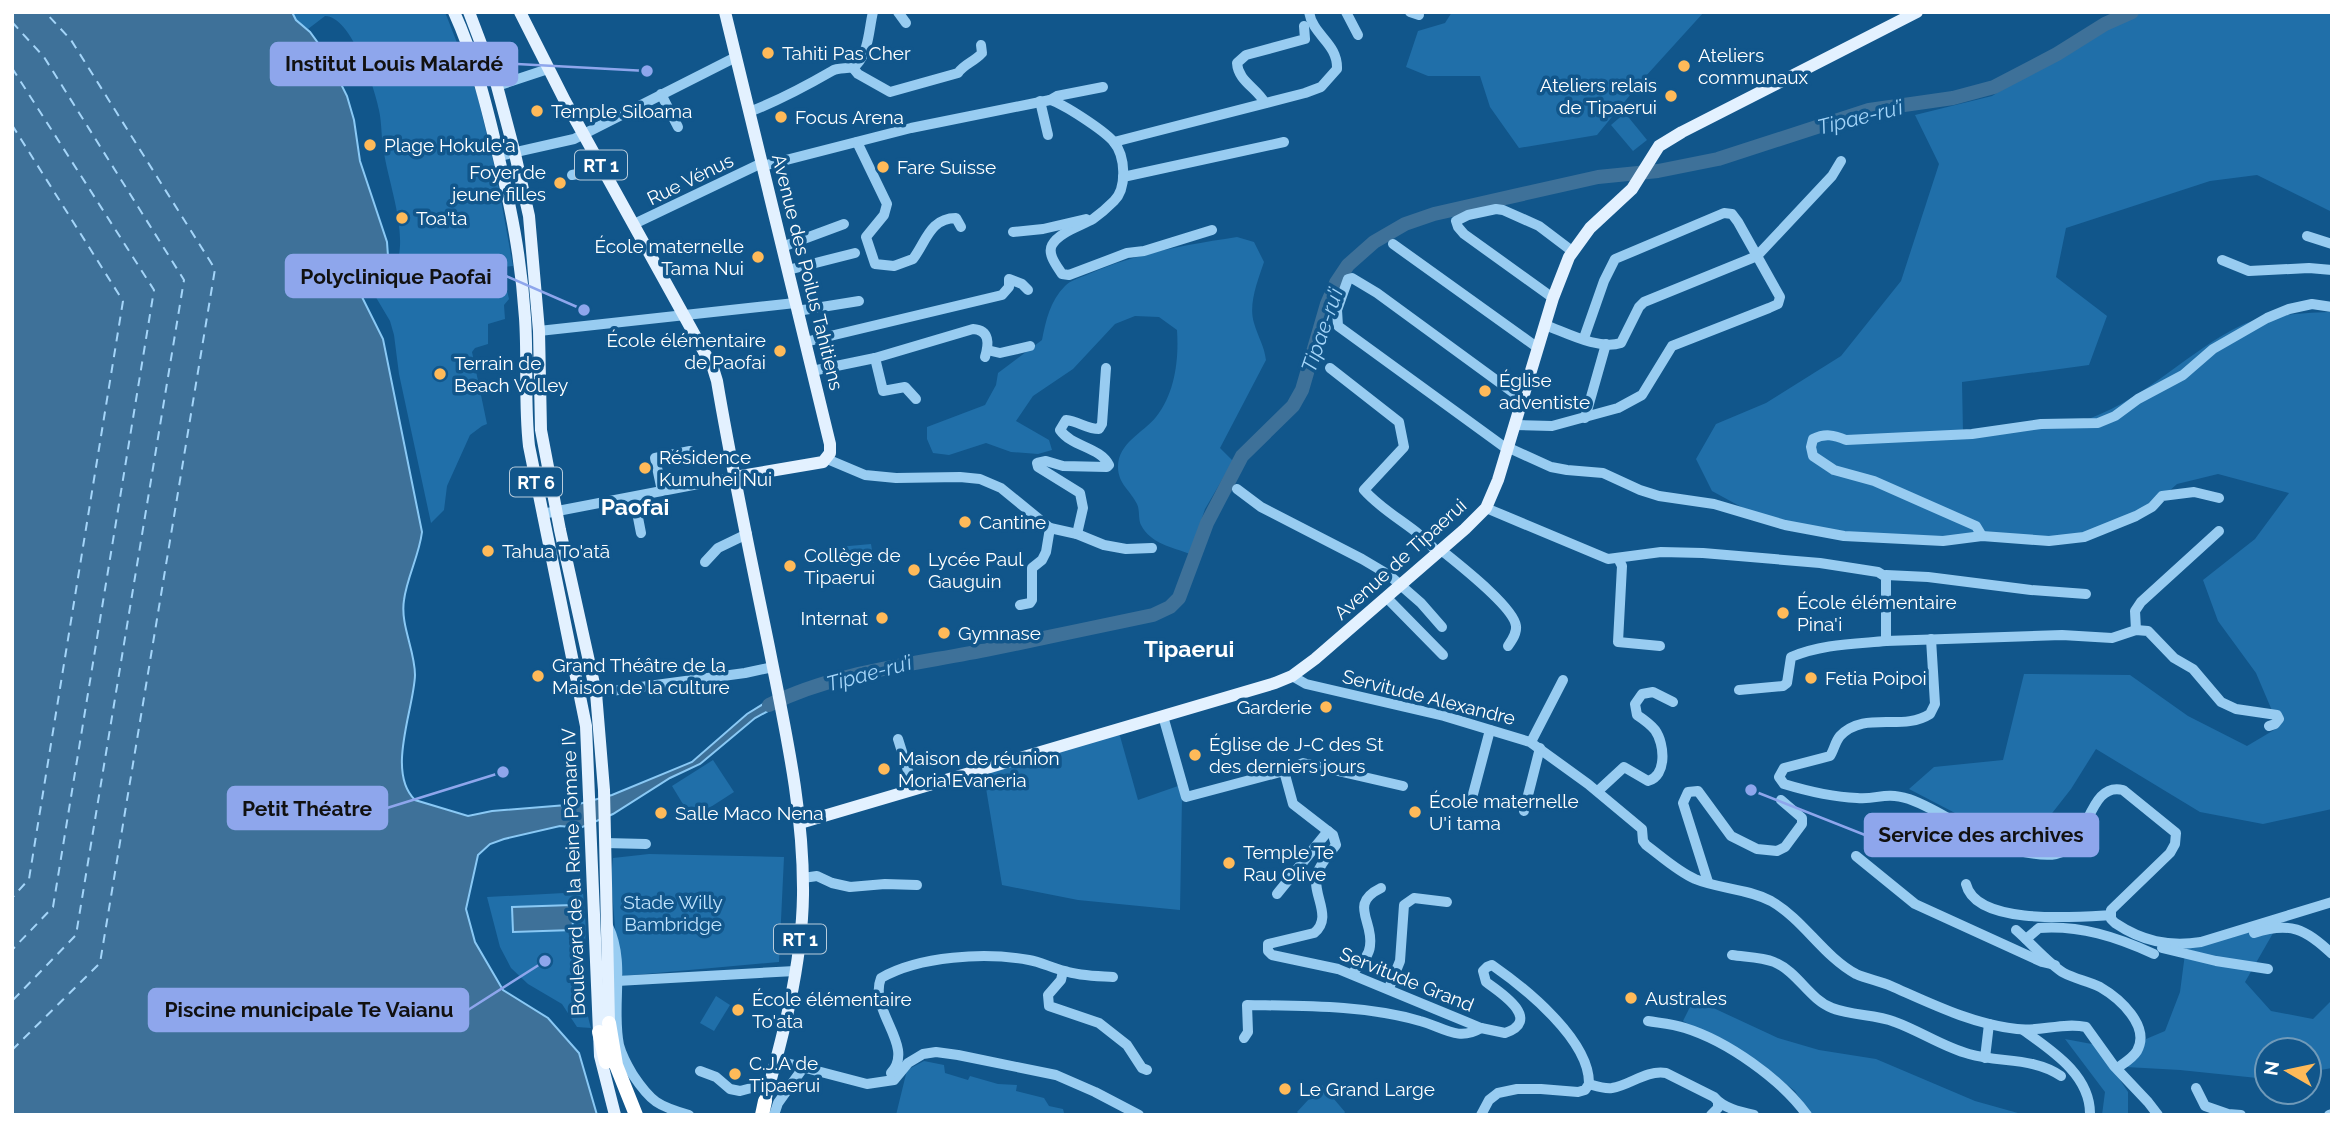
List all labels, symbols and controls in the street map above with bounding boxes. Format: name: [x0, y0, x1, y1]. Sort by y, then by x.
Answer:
place label: Tahiti Pas Cher: [782, 42, 911, 64]
callout: Institut Louis Malardé: [271, 43, 517, 85]
place label: Ateliers communaux: [1698, 44, 1809, 88]
marker: Tahiti Pas Cher: [760, 45, 776, 61]
text: Institut Louis Malardé: [285, 51, 503, 76]
marker: Ateliers communaux: [1676, 58, 1692, 74]
place label: Ateliers relais de Tipaerui: [1540, 74, 1657, 118]
marker: Ateliers relais de Tipaerui: [1663, 88, 1679, 104]
water label: Tipae-ru’i: [1815, 94, 1906, 140]
place label: Temple Siloama: [551, 100, 692, 122]
marker: Temple Siloama: [529, 103, 545, 119]
place label: Focus Arena: [795, 106, 904, 128]
marker: Focus Arena: [773, 109, 789, 125]
place label: Plage Hokule'a: [384, 134, 516, 156]
marker: Plage Hokule'a: [362, 137, 378, 153]
street label: Rue Vénus: [643, 149, 737, 209]
road number: RT 1: [575, 150, 627, 180]
street label: Avenue des Poilus Tahitiens: [768, 152, 848, 392]
place label: Fare Suisse: [897, 156, 996, 178]
marker: Fare Suisse: [875, 159, 891, 175]
place label: Foyer de jeune filles: [449, 161, 546, 205]
marker: Foyer de jeune filles: [552, 175, 568, 191]
place label: Toa'ta: [416, 207, 467, 229]
marker: Toa'ta: [394, 210, 410, 226]
place label: École maternelle Tama Nui: [594, 235, 744, 279]
marker: École maternelle Tama Nui: [750, 249, 766, 265]
callout: Polyclinique Paofai: [286, 255, 506, 297]
text: Polyclinique Paofai: [300, 264, 492, 289]
water label: Tipae-ru’i: [1296, 284, 1348, 375]
place label: École élémentaire de Paofai: [606, 329, 766, 373]
marker: École élémentaire de Paofai: [772, 343, 788, 359]
place label: Terrain de Beach Volley: [454, 352, 568, 396]
marker: Terrain de Beach Volley: [432, 366, 448, 382]
place label: Église adventiste: [1499, 369, 1590, 413]
marker: Église adventiste: [1477, 383, 1493, 399]
place label: Résidence Kumuhei Nui: [659, 446, 772, 490]
marker: Résidence Kumuhei Nui: [637, 460, 653, 476]
road number: RT 6: [510, 468, 562, 496]
district label: Paofai: [601, 493, 669, 520]
street label: Avenue de Tipaerui: [1330, 494, 1470, 624]
place label: Cantine: [979, 511, 1046, 533]
marker: Cantine: [957, 514, 973, 530]
place label: Tahua To'atā: [502, 540, 610, 562]
marker: Tahua To'atā: [480, 543, 496, 559]
place label: Collège de Tipaerui: [804, 544, 901, 588]
place label: Lycée Paul Gauguin: [928, 548, 1024, 592]
marker: Collège de Tipaerui: [782, 558, 798, 574]
marker: Lycée Paul Gauguin: [906, 562, 922, 578]
place label: École élémentaire Pina'i: [1797, 591, 1957, 635]
marker: École élémentaire Pina'i: [1775, 605, 1791, 621]
place label: Internat: [801, 607, 869, 629]
marker: Internat: [874, 610, 890, 626]
place label: Gymnase: [958, 622, 1041, 644]
marker: Gymnase: [936, 625, 952, 641]
district label: Tipaerui: [1144, 635, 1234, 662]
water label: Tipae-ru’i: [824, 649, 915, 696]
place label: Grand Théâtre de la Maison de la culture: [552, 654, 730, 698]
street label: Servitude Alexandre: [1340, 665, 1518, 729]
place label: Fetia Poipoi: [1825, 667, 1927, 689]
marker: Grand Théâtre de la Maison de la culture: [530, 668, 546, 684]
marker: Fetia Poipoi: [1803, 670, 1819, 686]
place label: Garderie: [1237, 696, 1312, 718]
marker: Garderie: [1318, 699, 1334, 715]
street label: Boulevard de la Reine Pōmare IV: [557, 728, 589, 1016]
place label: Église de J-C des St des derniers jours: [1209, 733, 1384, 777]
place label: Maison de réunion Moria Evaneria: [898, 747, 1060, 791]
marker: Église de J-C des St des derniers jours: [1187, 747, 1203, 763]
marker: Maison de réunion Moria Evaneria: [876, 761, 892, 777]
callout: Petit Théatre: [228, 787, 387, 829]
place label: École maternelle U'i tama: [1429, 790, 1579, 834]
text: Petit Théatre: [242, 796, 372, 821]
place label: Salle Maco Nena: [675, 802, 824, 824]
marker: École maternelle U'i tama: [1407, 804, 1423, 820]
marker: Salle Maco Nena: [653, 805, 669, 821]
callout: Service des archives: [1865, 814, 2098, 856]
text: Service des archives: [1878, 822, 2084, 847]
place label: Temple Te Rau Olive: [1243, 841, 1334, 885]
marker: Temple Te Rau Olive: [1221, 855, 1237, 871]
park label: Stade Willy Bambridge: [623, 891, 723, 935]
road number: RT 1: [774, 924, 826, 954]
street label: Servitude Grand: [1337, 942, 1477, 1016]
place label: Australes: [1645, 987, 1727, 1009]
place label: École élémentaire To'ata: [752, 988, 912, 1032]
callout: Piscine municipale Te Vaianu: [149, 989, 468, 1031]
marker: Australes: [1623, 990, 1639, 1006]
text: Piscine municipale Te Vaianu: [164, 997, 454, 1022]
marker: École élémentaire To'ata: [730, 1002, 746, 1018]
north arrow: [2253, 1036, 2323, 1106]
place label: C.J.A de Tipaerui: [749, 1052, 820, 1096]
text: N: [2259, 1059, 2283, 1077]
marker: C.J.A de Tipaerui: [727, 1066, 743, 1082]
place label: Le Grand Large: [1299, 1078, 1435, 1100]
marker: Le Grand Large: [1277, 1081, 1293, 1097]

